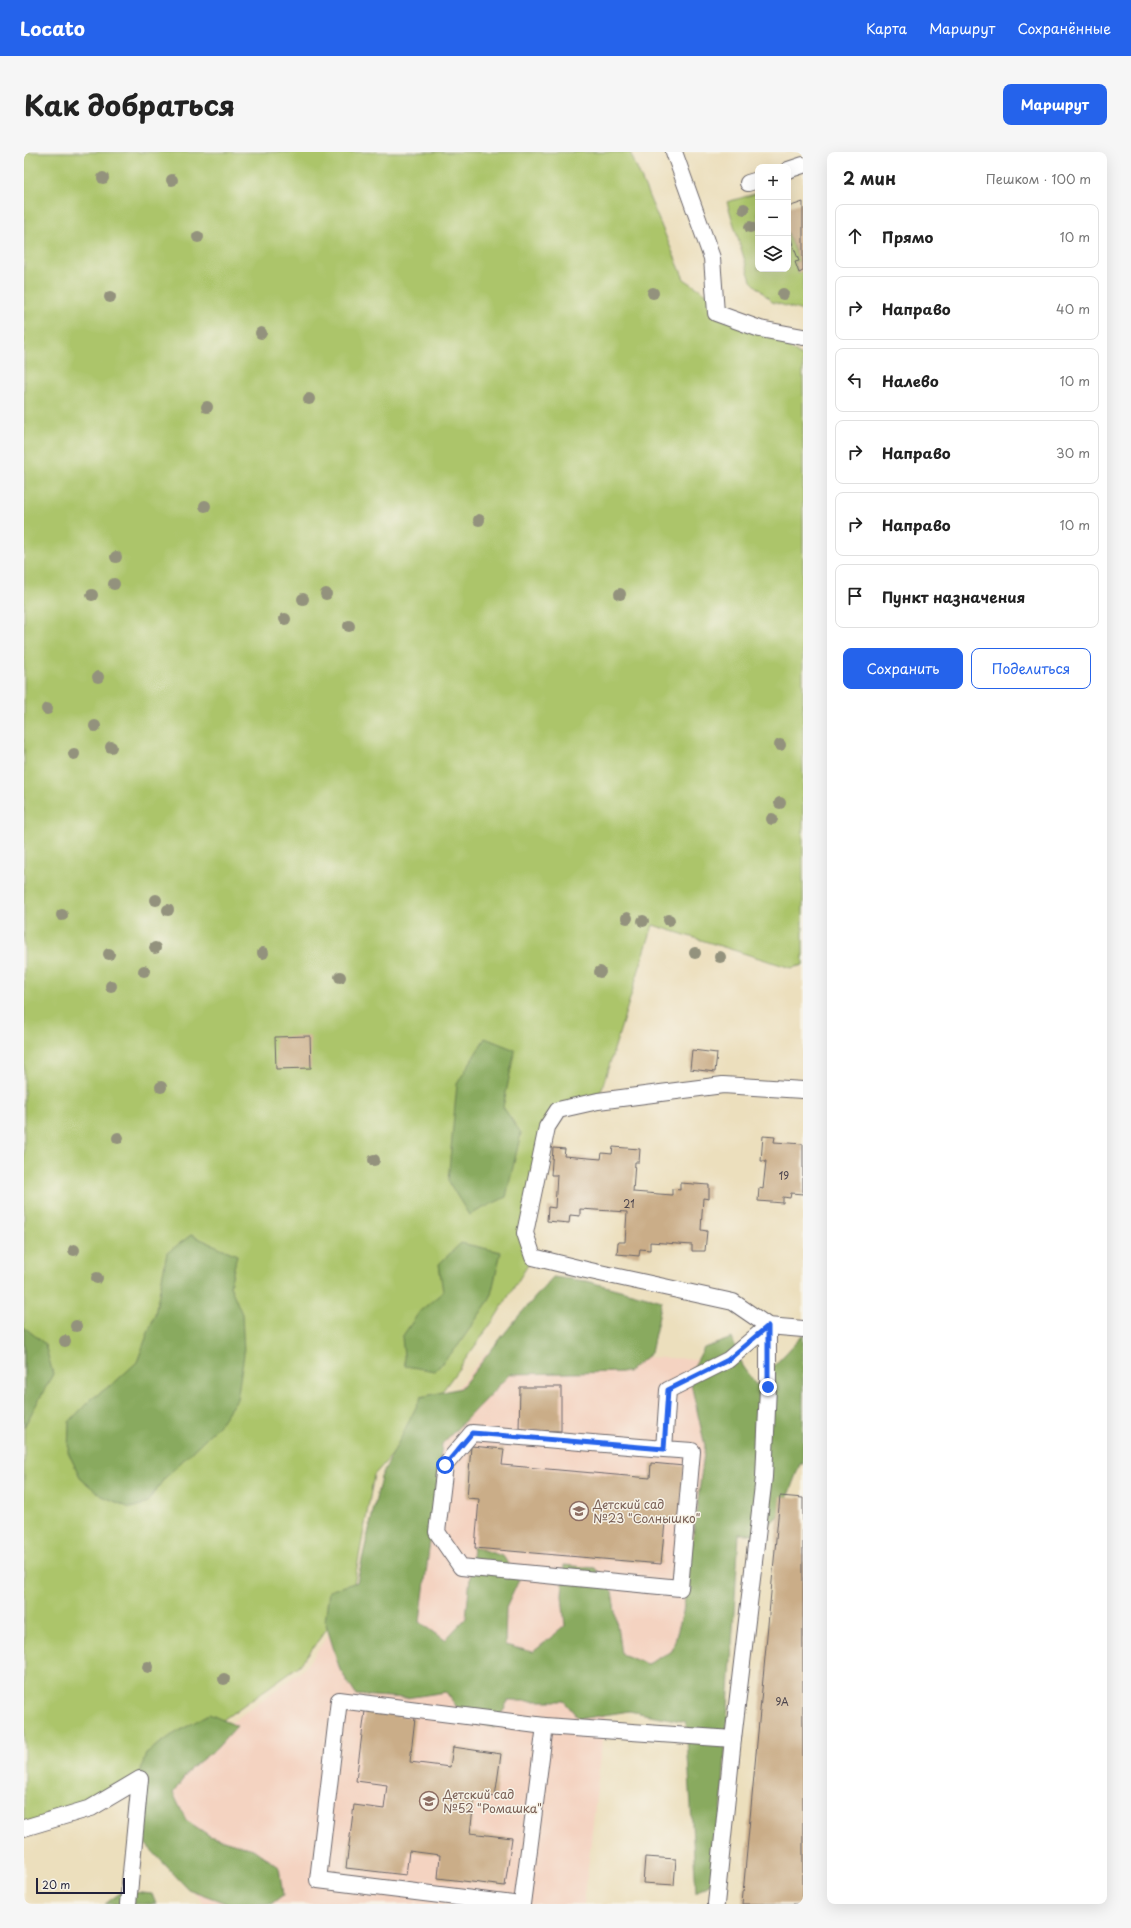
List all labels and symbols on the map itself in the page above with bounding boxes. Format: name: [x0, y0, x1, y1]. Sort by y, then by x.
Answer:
house number: 19: [779, 1168, 789, 1183]
house number: 21: [623, 1196, 635, 1211]
route end: [759, 1378, 777, 1396]
route start: [436, 1456, 454, 1474]
place label: Детский сад №23 "Солнышко": [592, 1495, 700, 1527]
school or university icon: Детский сад №23 "Солнышко": [568, 1500, 590, 1522]
house number: 9А: [775, 1694, 789, 1709]
place label: Детский сад №52 "Ромашка": [442, 1785, 542, 1817]
school or university icon: Детский сад №52 "Ромашка": [418, 1790, 440, 1812]
scale bar: [36, 1876, 125, 1895]

